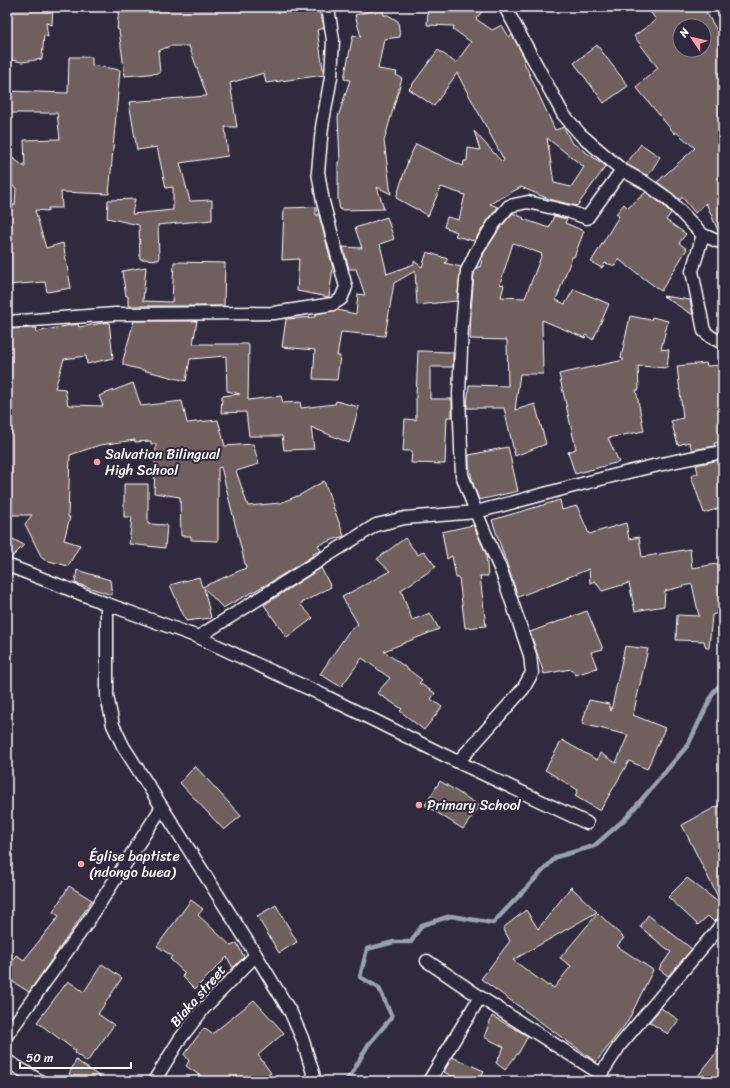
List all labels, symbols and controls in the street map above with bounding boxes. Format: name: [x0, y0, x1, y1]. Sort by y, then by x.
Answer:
north arrow: [672, 18, 712, 58]
text: N: [674, 24, 694, 42]
place label: Salvation Bilingual High School: [105, 442, 221, 483]
marker: Salvation Bilingual High School: [92, 457, 102, 467]
place label: Primary School: [427, 793, 522, 818]
marker: Primary School: [414, 800, 424, 810]
place label: Église baptiste (ndongo buea): [89, 844, 180, 885]
marker: Église baptiste (ndongo buea): [76, 859, 86, 869]
street label: Biaka street: [164, 959, 232, 1033]
scale bar: [20, 1044, 131, 1070]
text: 50 m: [26, 1047, 53, 1069]

